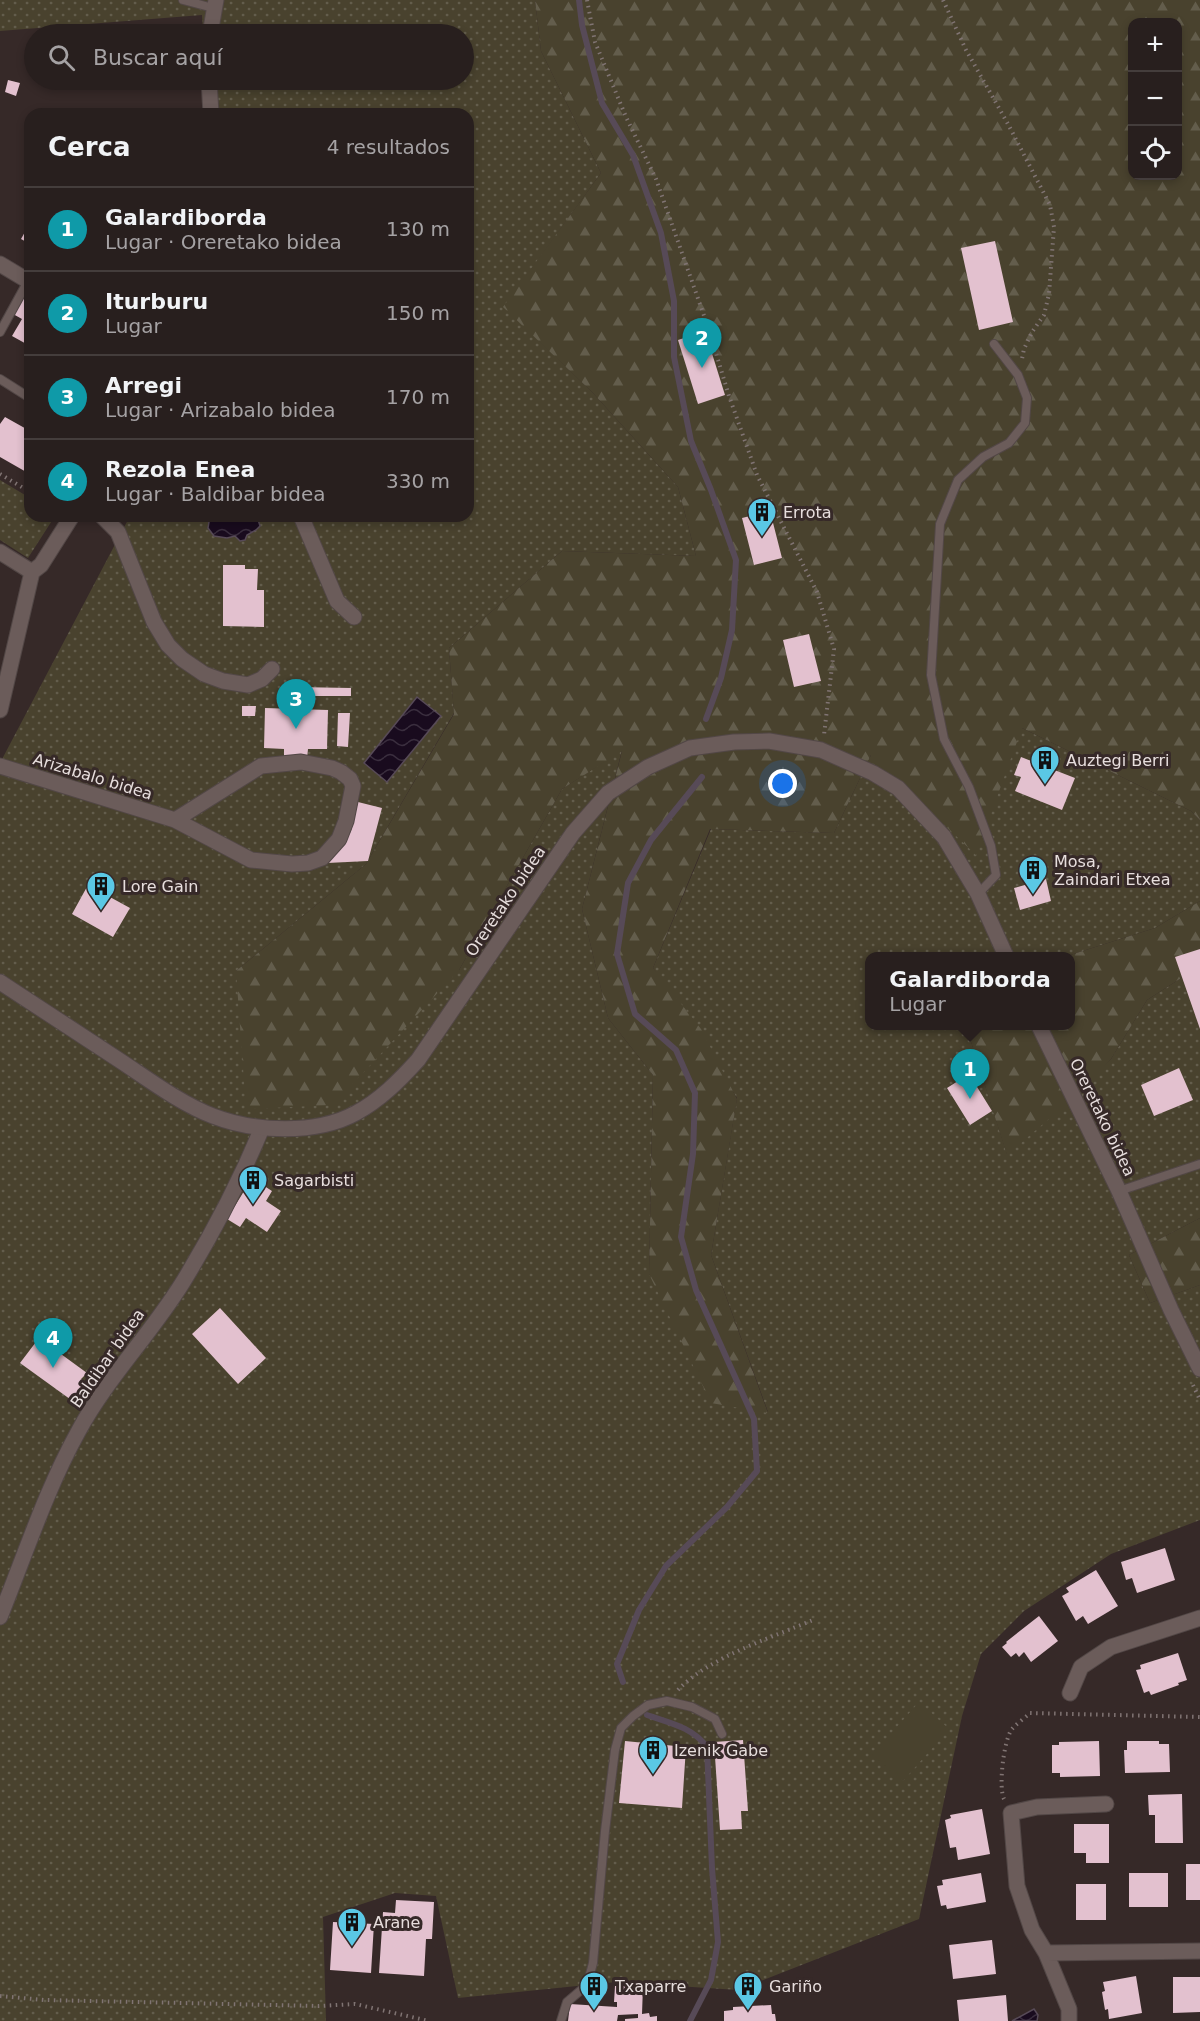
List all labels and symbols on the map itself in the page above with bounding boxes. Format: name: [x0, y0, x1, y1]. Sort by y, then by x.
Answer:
pin: 2: [682, 318, 722, 368]
building icon: Errota: [746, 496, 778, 538]
place label: Errota: [783, 503, 832, 522]
pin: 3: [276, 680, 316, 729]
building icon: Auztegi Berri: [1029, 744, 1061, 786]
street label: Arizabalo bidea: [31, 749, 155, 804]
place label: Auztegi Berri: [1066, 751, 1169, 770]
your location: [768, 769, 797, 798]
street label: Oreretako bidea: [462, 843, 549, 960]
place label: Mosa, Zaindari Etxea: [1054, 852, 1170, 889]
building icon: Mosa, Zaindari Etxea: [1017, 854, 1049, 896]
building icon: Lore Gain: [85, 870, 117, 912]
place label: Lore Gain: [122, 877, 198, 896]
pin: 1: [950, 1050, 990, 1099]
street label: Oreretako bidea: [1066, 1055, 1139, 1179]
building icon: Sagarbisti: [237, 1164, 269, 1206]
place label: Sagarbisti: [274, 1171, 354, 1190]
street label: Baldibar bidea: [66, 1305, 148, 1411]
pin: 4: [34, 1318, 72, 1368]
building icon: Izenik Gabe: [637, 1734, 669, 1776]
place label: Izenik Gabe: [674, 1741, 768, 1760]
building icon: Arane: [336, 1906, 368, 1948]
place label: Arane: [373, 1913, 420, 1932]
building icon: Txaparre: [578, 1970, 610, 2012]
building icon: Gariño: [732, 1970, 764, 2012]
place label: Txaparre: [614, 1977, 686, 1996]
place label: Gariño: [769, 1977, 822, 1996]

